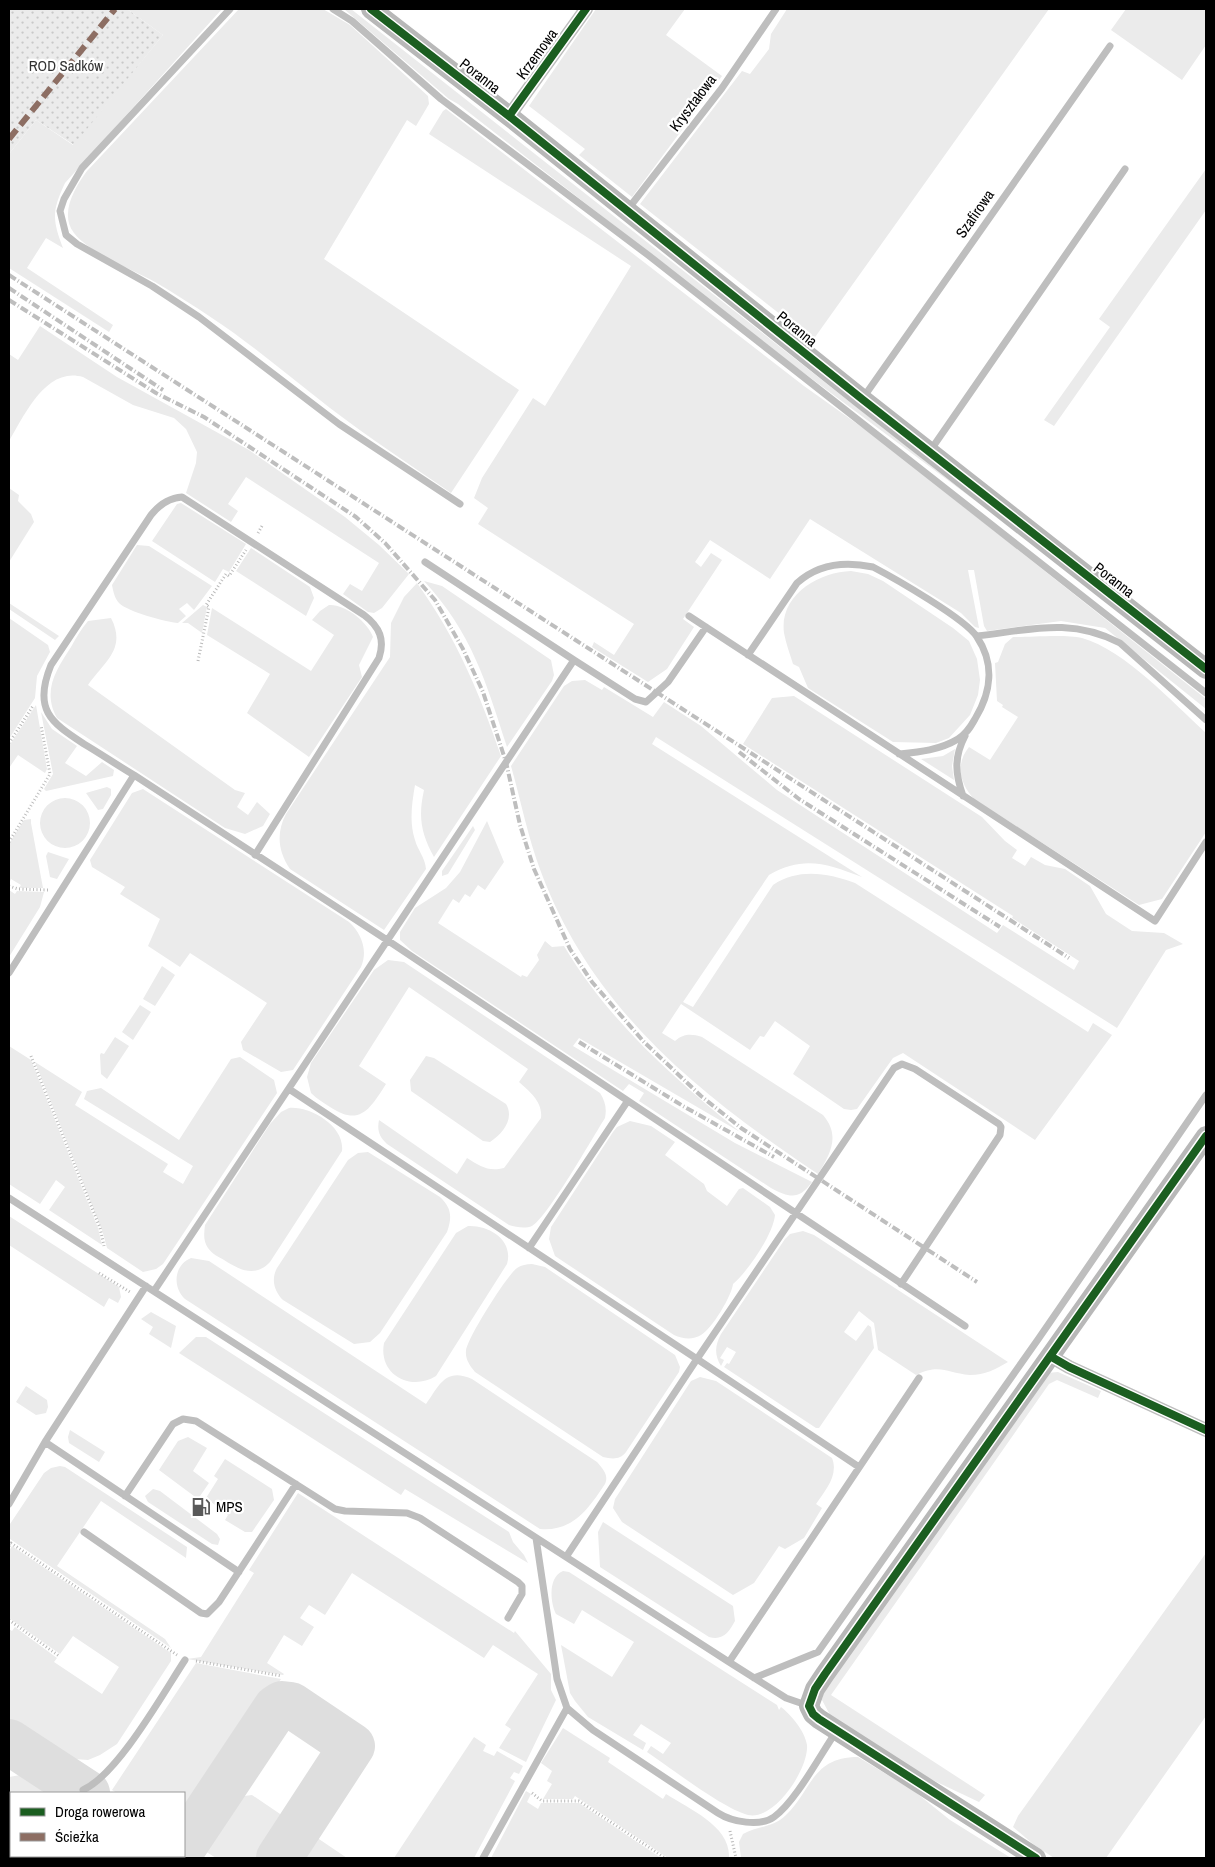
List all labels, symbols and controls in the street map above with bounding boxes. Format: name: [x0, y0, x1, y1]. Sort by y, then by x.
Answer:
street label: Krzemowa: [511, 24, 562, 83]
street label: Poranna: [456, 53, 505, 98]
park label: ROD Sadków: [29, 55, 103, 76]
street label: Kryształowa: [664, 70, 721, 135]
street label: Szafirowa: [950, 185, 999, 242]
street label: Poranna: [773, 306, 822, 351]
street label: Poranna: [1090, 557, 1139, 602]
fuel station icon: MPS: [190, 1496, 212, 1518]
place label: MPS: [216, 1496, 243, 1517]
legend: [10, 1792, 185, 1857]
text: Droga rowerowa: [55, 1801, 145, 1822]
text: Ścieżka: [55, 1826, 99, 1847]

